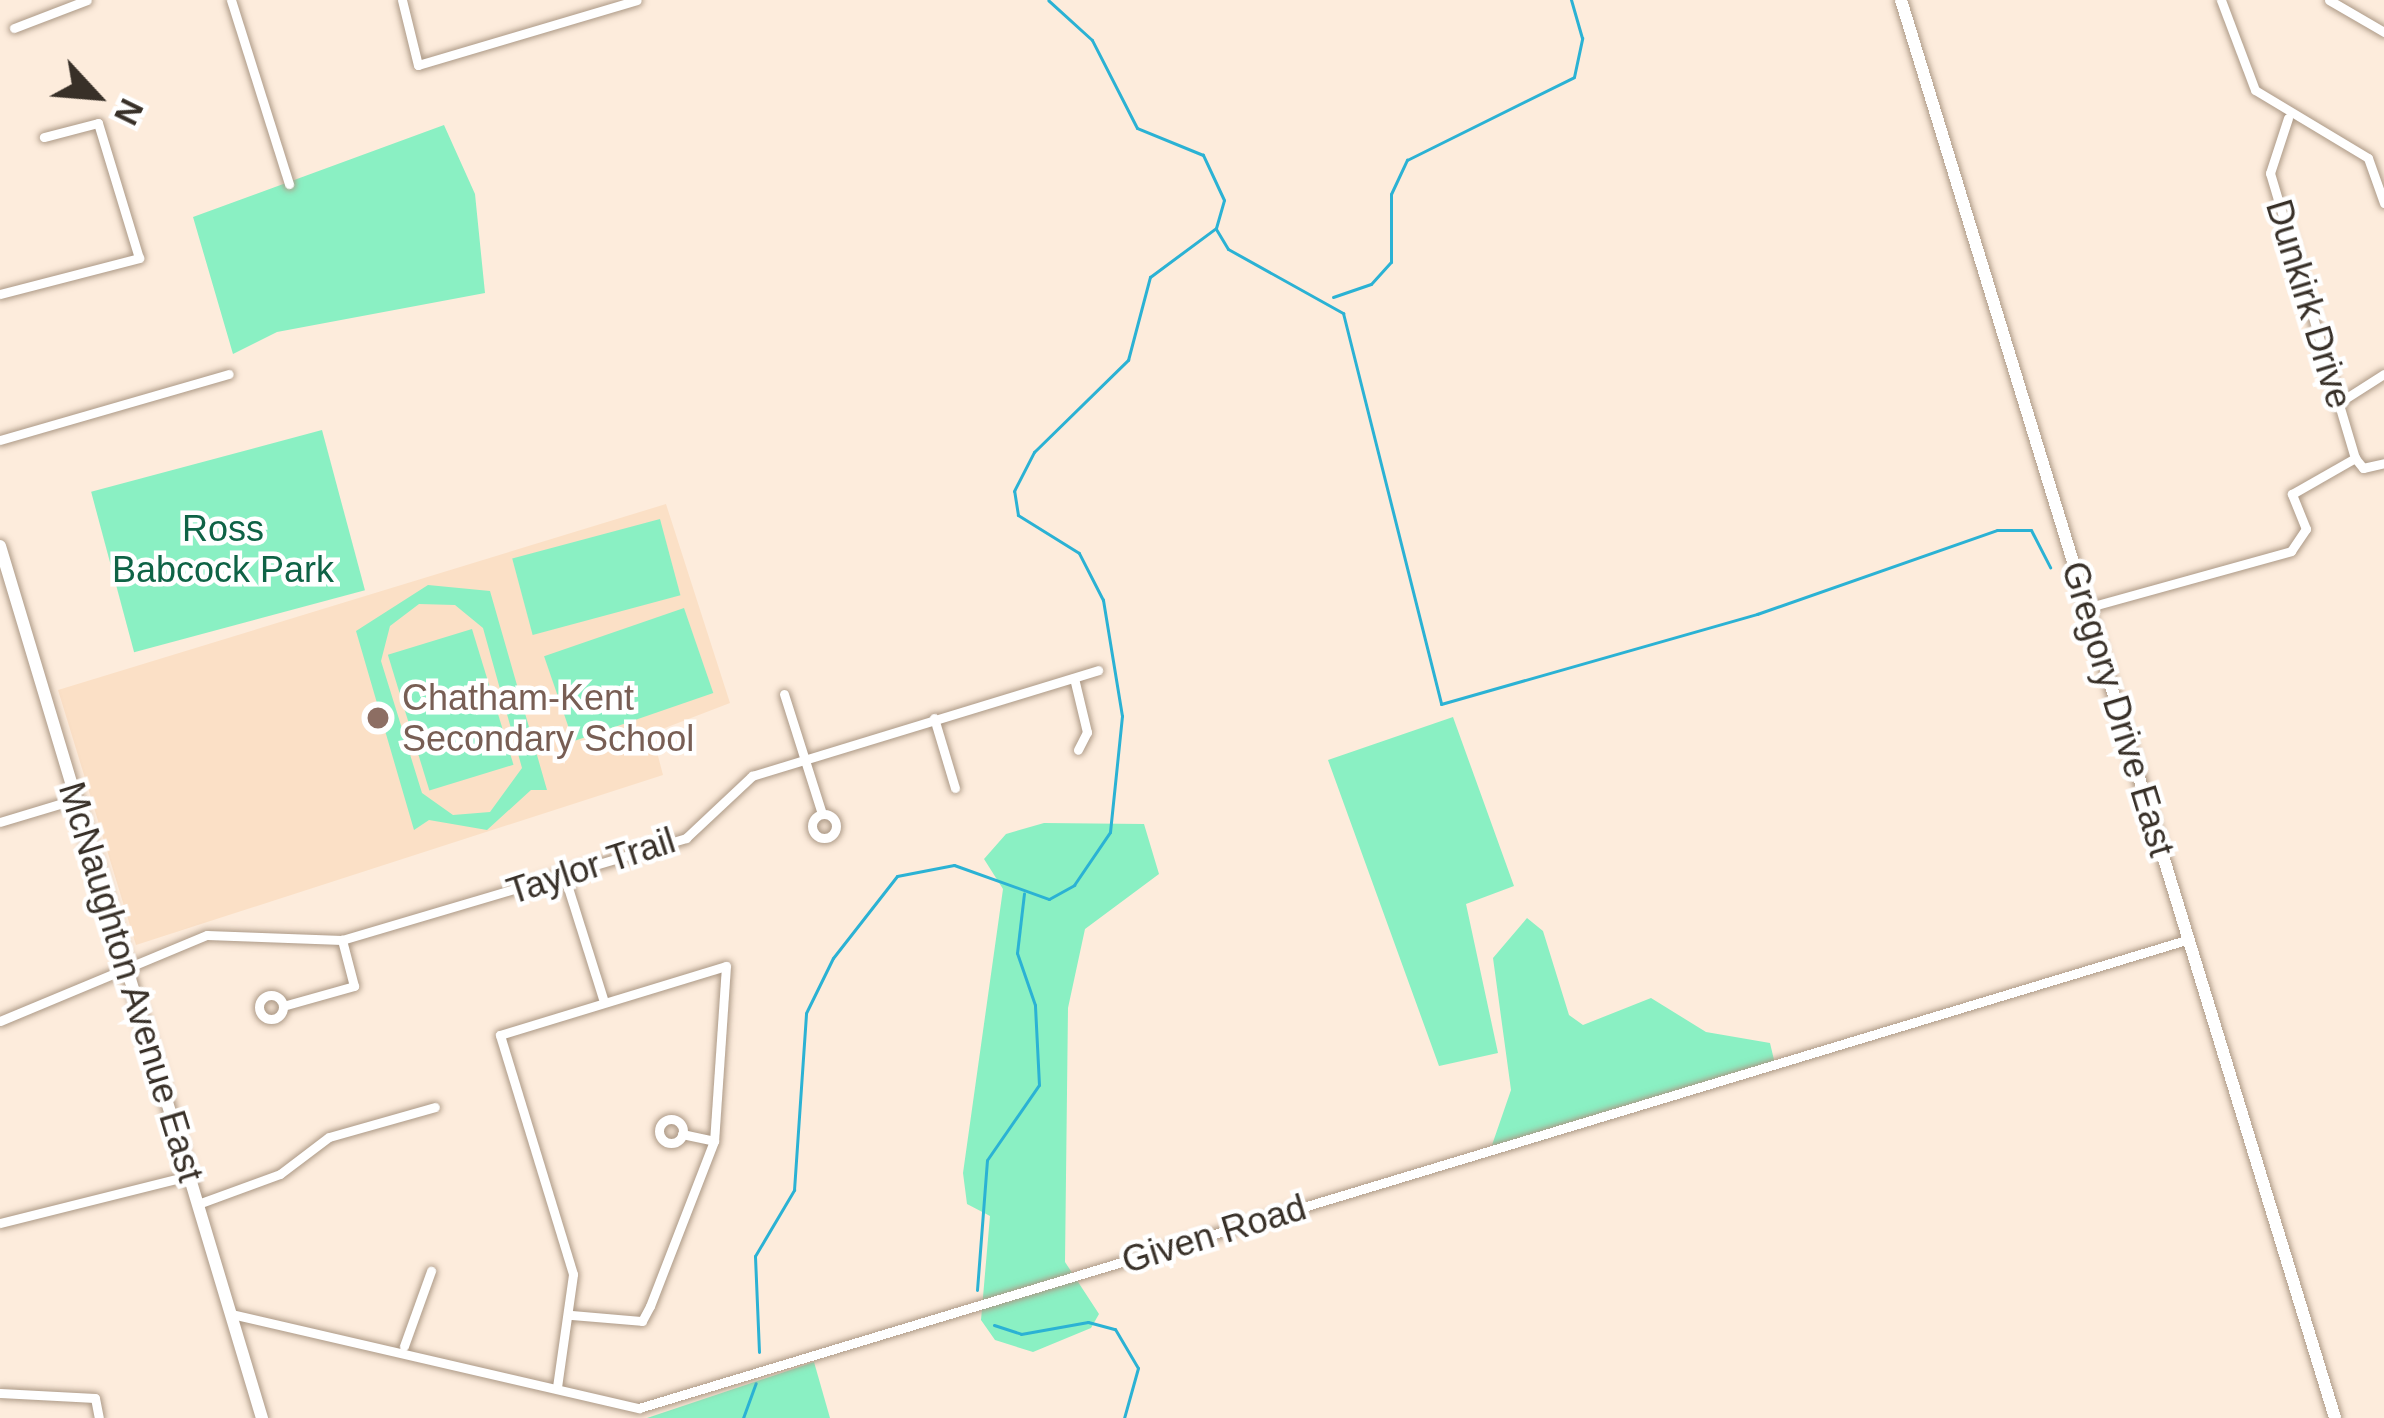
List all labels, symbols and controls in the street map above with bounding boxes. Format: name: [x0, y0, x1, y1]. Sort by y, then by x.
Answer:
north arrow: [36, 36, 156, 156]
text: N: [107, 93, 151, 131]
street label: Dunkirk Drive: [2257, 194, 2361, 414]
park label: Ross Babcock Park: [112, 506, 334, 591]
street label: Gregory Drive East: [2053, 556, 2183, 862]
place label: Chatham-Kent Secondary School: [402, 675, 694, 760]
marker: Chatham-Kent Secondary School: [365, 705, 391, 731]
street label: McNaughton Avenue East: [49, 776, 213, 1188]
street label: Taylor Trail: [501, 818, 681, 914]
street label: Given Road: [1117, 1186, 1311, 1282]

